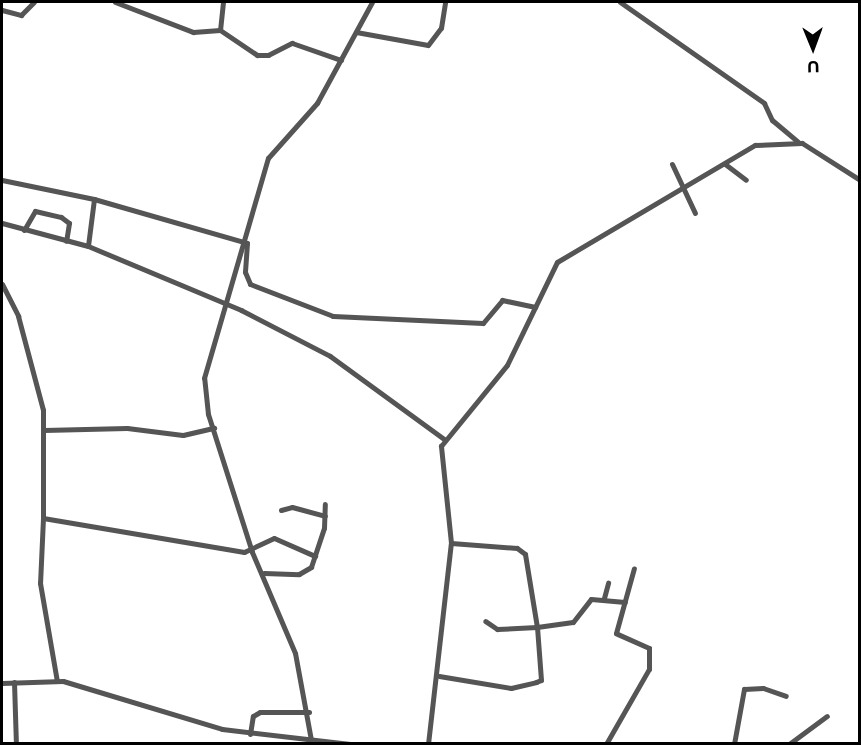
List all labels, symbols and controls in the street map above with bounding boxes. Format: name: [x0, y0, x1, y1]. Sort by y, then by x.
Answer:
north arrow: [783, 18, 843, 78]
text: U: [807, 57, 820, 76]

